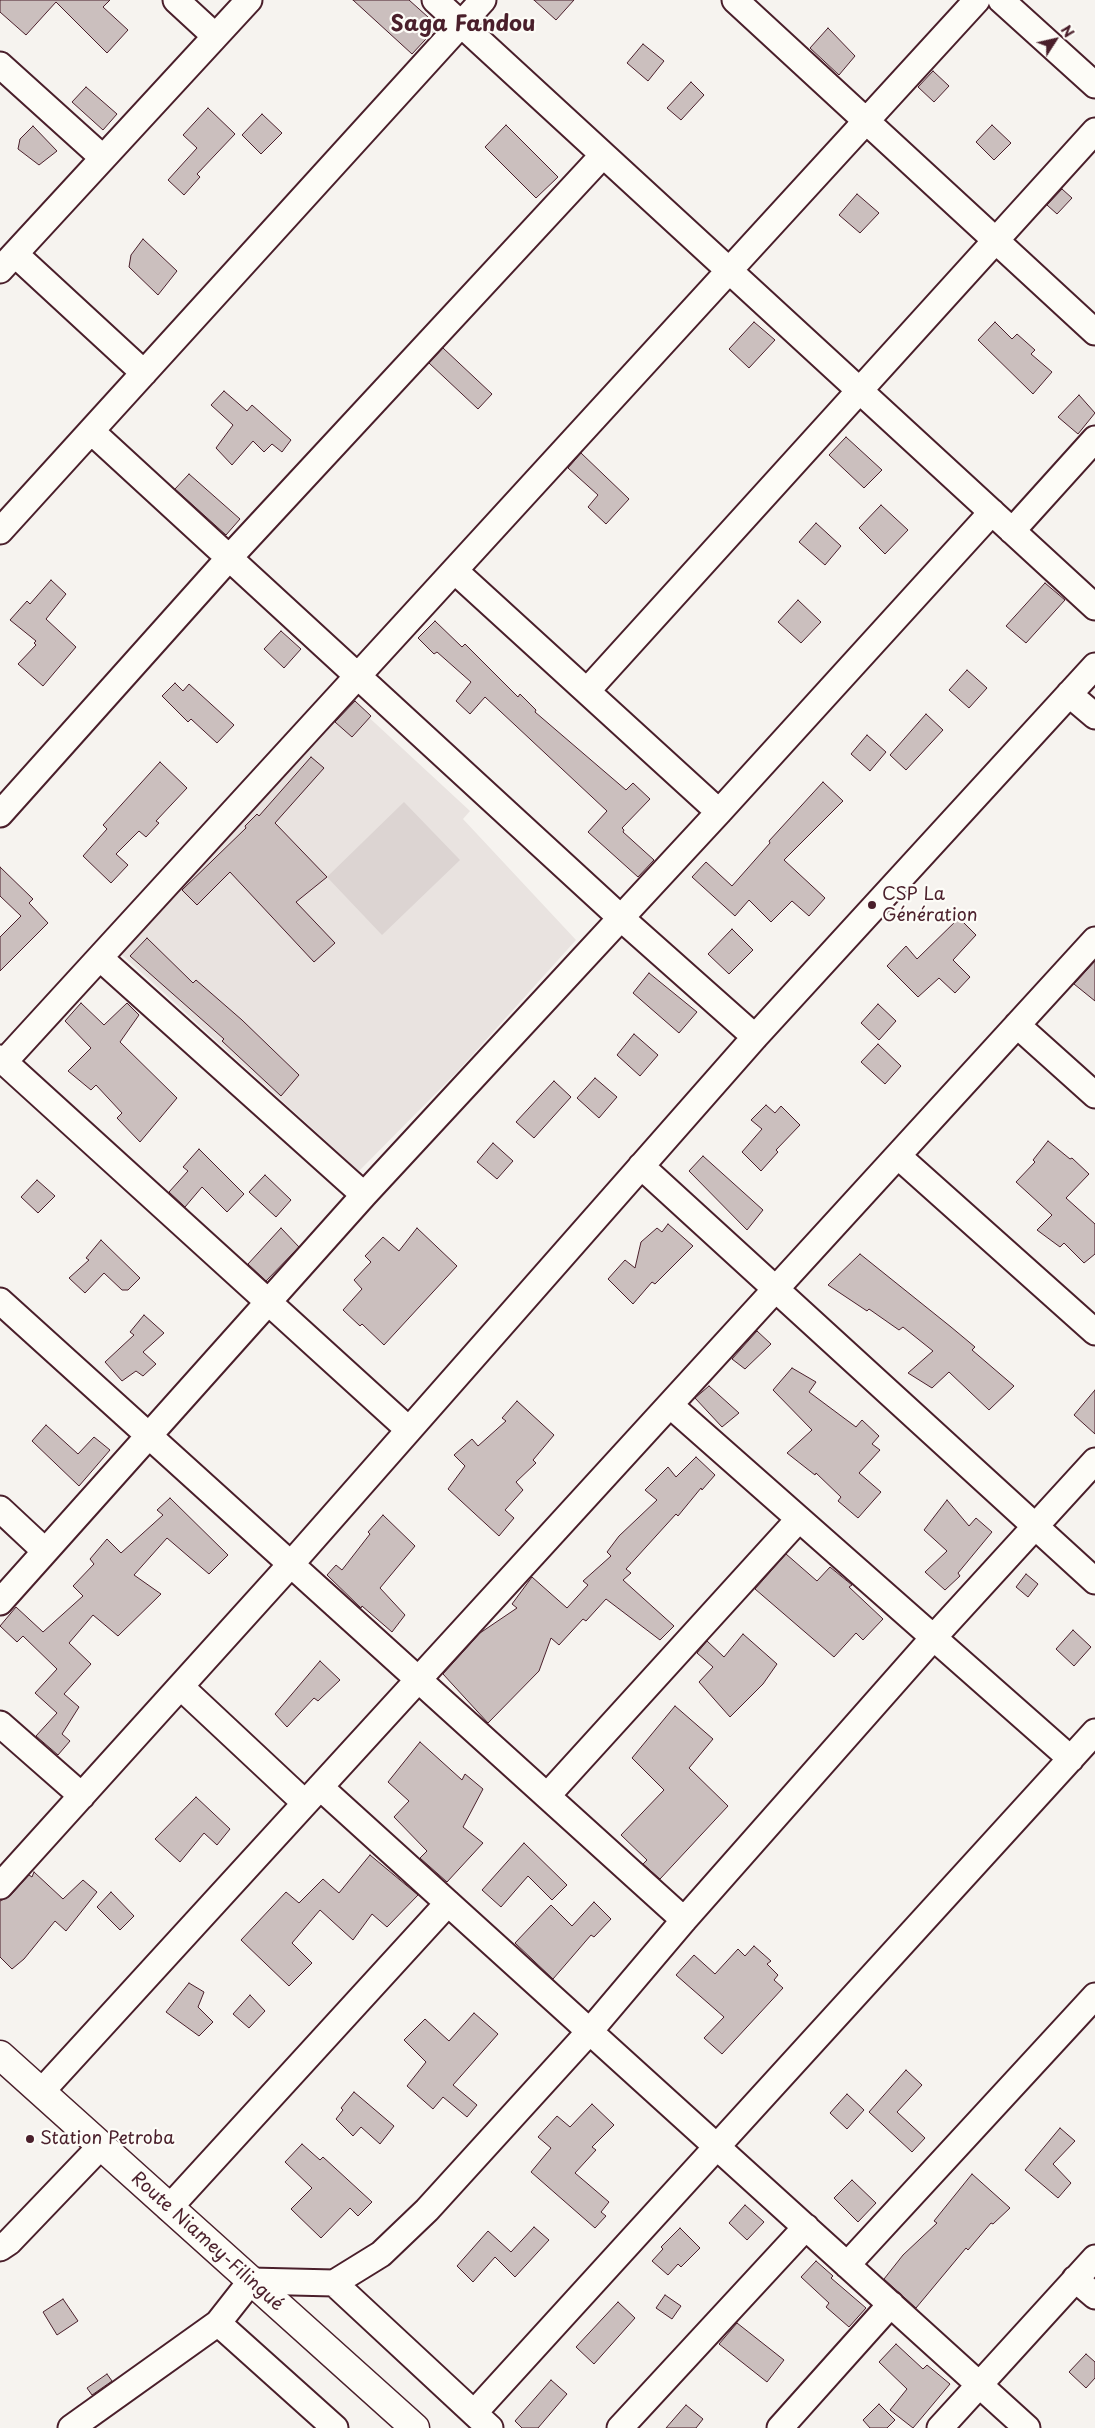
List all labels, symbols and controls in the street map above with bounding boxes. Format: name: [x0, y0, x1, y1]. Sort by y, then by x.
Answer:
district label: Saga Fandou: [391, 12, 535, 38]
north arrow: [1030, 15, 1080, 65]
text: N: [1056, 21, 1079, 42]
place label: CSP La Génération: [882, 884, 978, 926]
marker: CSP La Génération: [866, 899, 878, 911]
place label: Station Petroba: [40, 2128, 174, 2150]
marker: Station Petroba: [24, 2133, 36, 2145]
street label: Route Niamey-Filingué: [126, 2168, 288, 2316]

